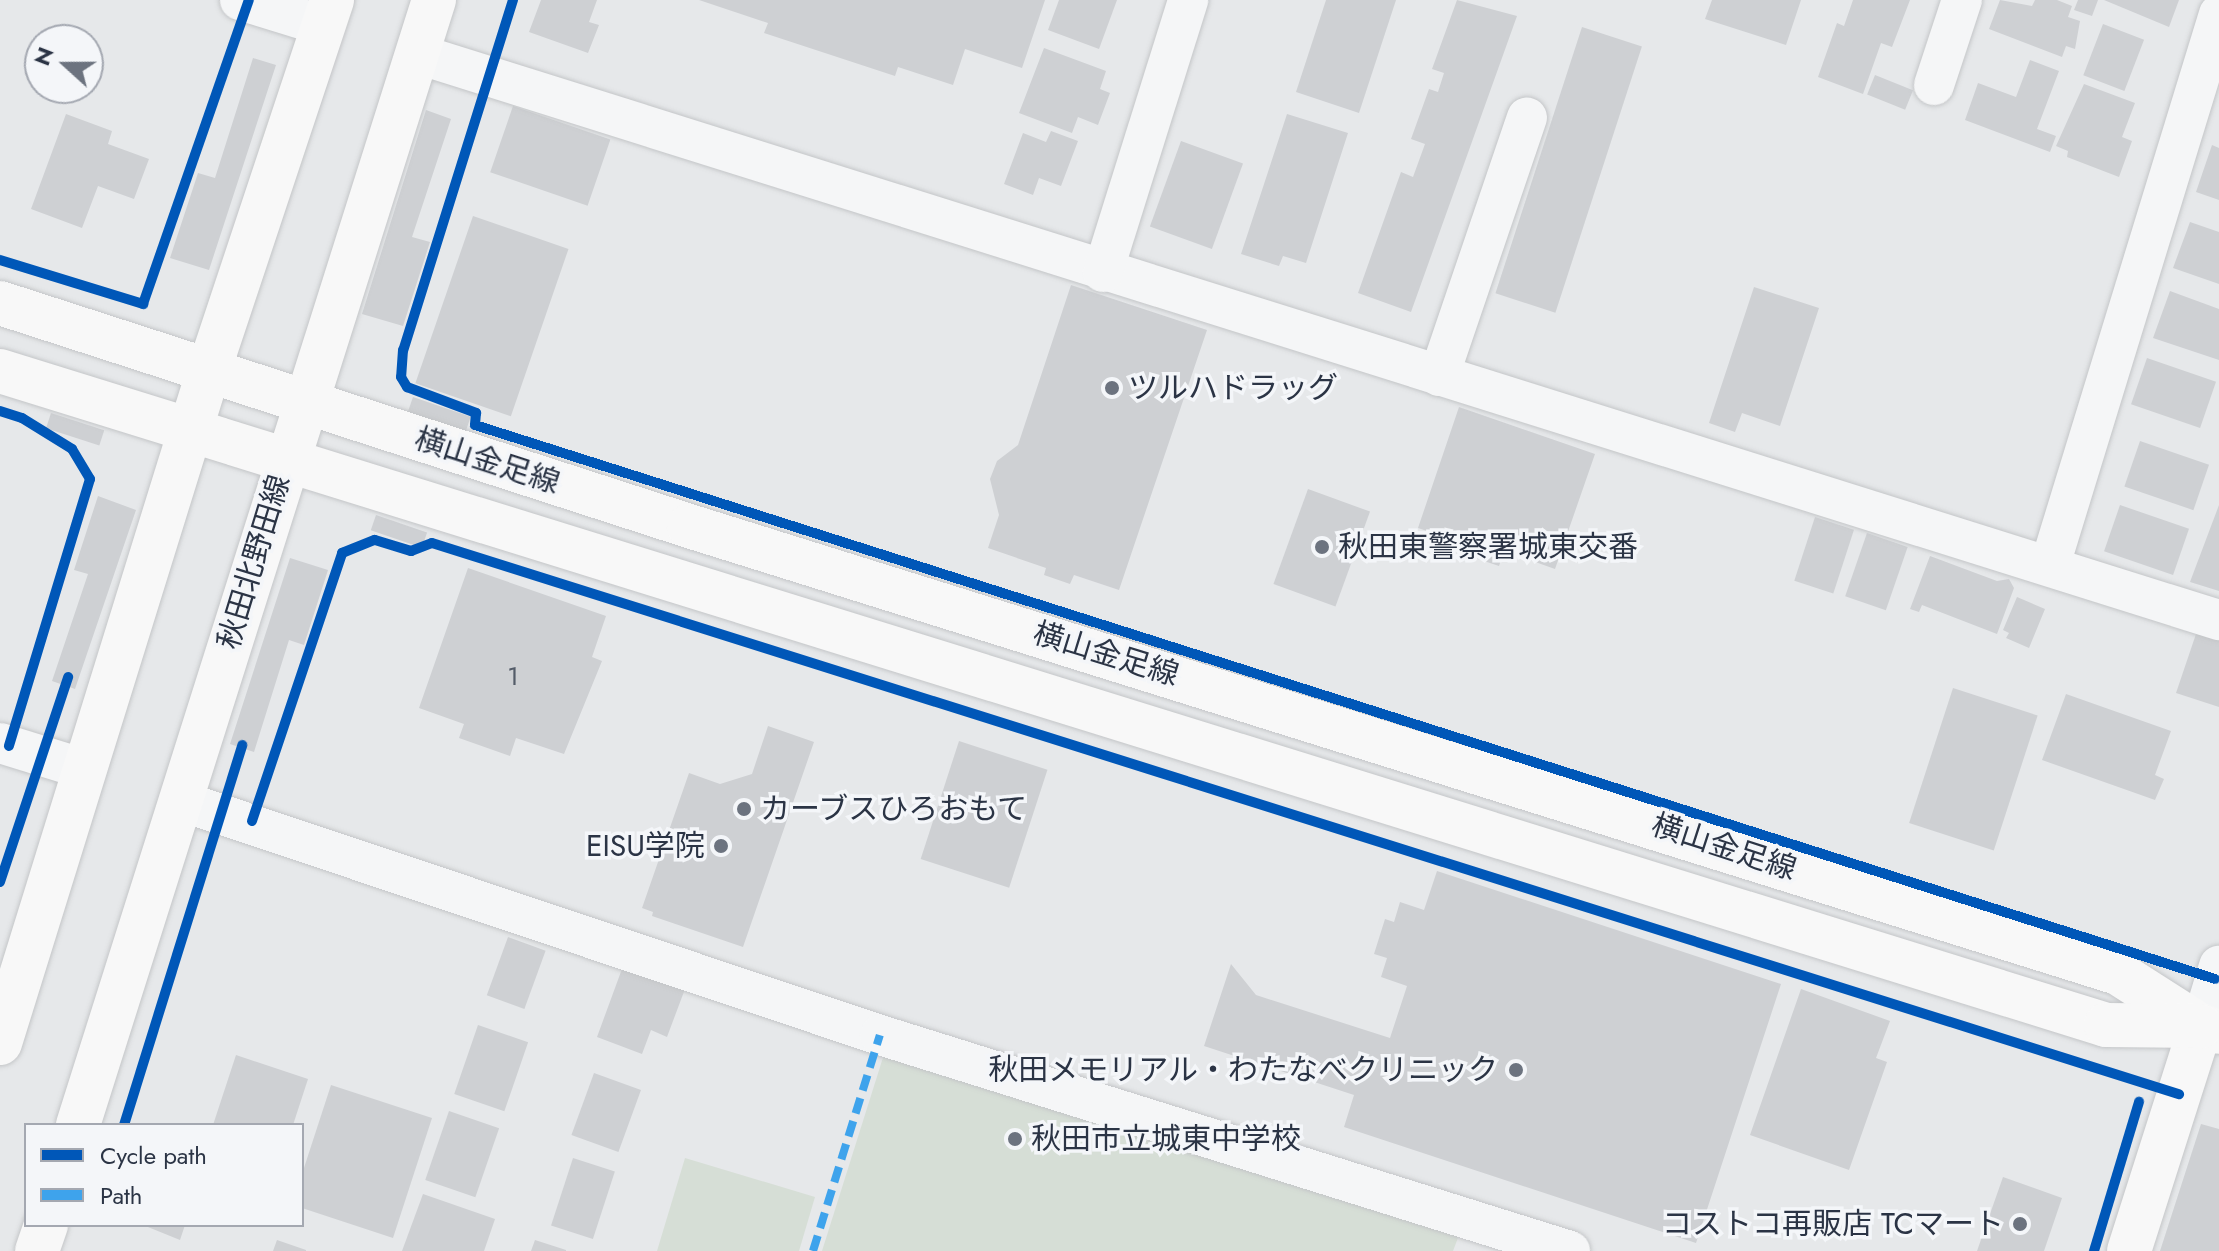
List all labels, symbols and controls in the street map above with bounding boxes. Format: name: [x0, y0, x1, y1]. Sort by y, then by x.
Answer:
north arrow: [24, 24, 104, 104]
text: N: [25, 42, 62, 70]
place label: ツルハドラッグ: [1128, 370, 1338, 406]
marker: ツルハドラッグ: [1103, 379, 1121, 397]
street label: 横山金足線: [410, 421, 564, 501]
street label: 秋田北野田線: [210, 471, 298, 653]
place label: 秋田東警察署城東交番: [1338, 529, 1638, 565]
marker: 秋田東警察署城東交番: [1313, 538, 1331, 556]
street label: 横山金足線: [1029, 615, 1183, 693]
house number: 1: [507, 661, 519, 693]
place label: カーブスひろおもて: [760, 791, 1030, 827]
marker: カーブスひろおもて: [735, 800, 753, 818]
street label: 横山金足線: [1647, 807, 1801, 887]
place label: EISU学院: [586, 828, 705, 864]
marker: EISU学院: [712, 837, 730, 855]
place label: 秋田メモリアル・わたなべクリニック: [988, 1052, 1498, 1088]
marker: 秋田メモリアル・わたなべクリニック: [1505, 1059, 1527, 1081]
place label: 秋田市立城東中学校: [1031, 1121, 1301, 1157]
legend: [24, 1123, 304, 1227]
marker: 秋田市立城東中学校: [1006, 1130, 1024, 1148]
text: Cycle path: [100, 1138, 207, 1173]
text: Path: [100, 1178, 142, 1213]
place label: コストコ再販店 TCマート: [1662, 1206, 2004, 1242]
marker: コストコ再販店 TCマート: [2011, 1215, 2029, 1233]

